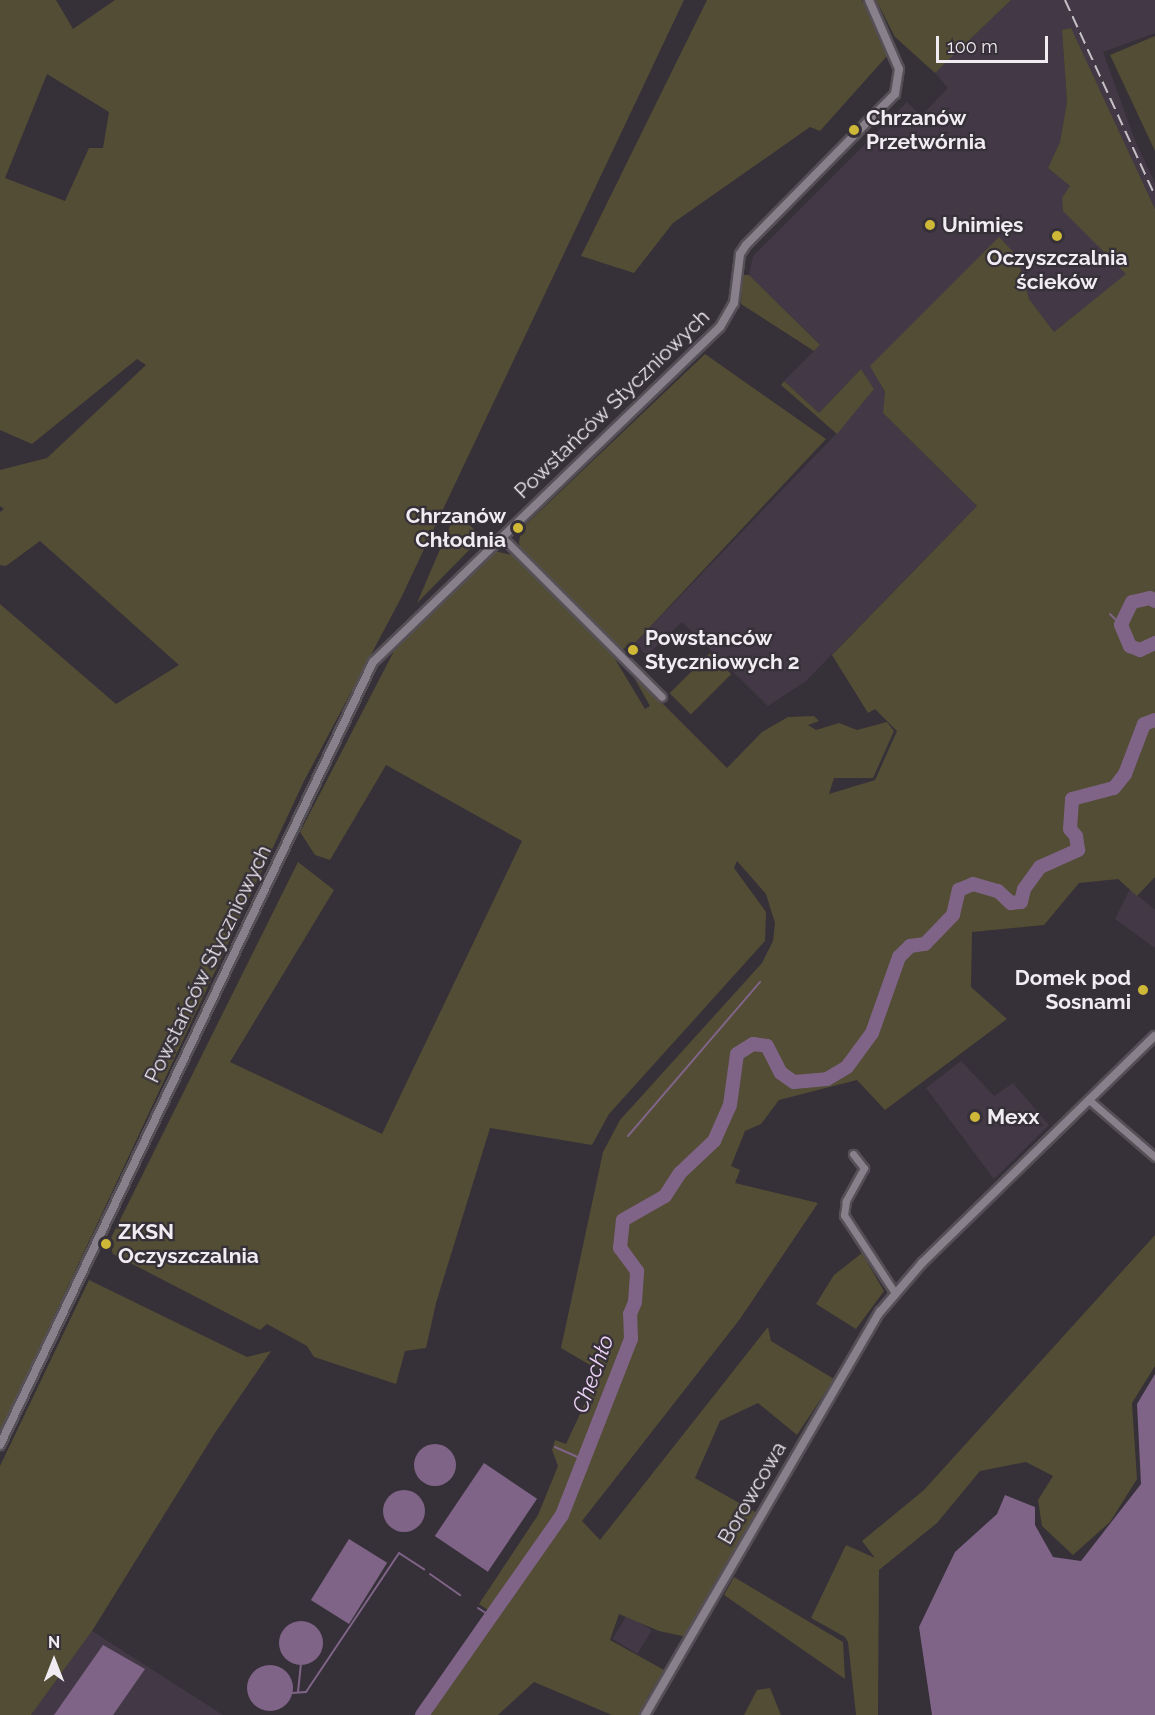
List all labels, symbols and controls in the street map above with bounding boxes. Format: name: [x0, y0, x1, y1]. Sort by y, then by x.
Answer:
scale bar: [939, 24, 1052, 62]
text: 100 m: [947, 36, 998, 57]
place label: Chrzanów Przetwórnia: [866, 105, 986, 155]
marker: Chrzanów Przetwórnia: [847, 123, 861, 137]
place label: Unimięs: [942, 212, 1023, 238]
marker: Unimięs: [923, 218, 937, 232]
marker: Oczyszczalnia ścieków: [1050, 229, 1064, 243]
place label: Oczyszczalnia ścieków: [987, 245, 1127, 295]
street label: Powstańców Styczniowych: [509, 304, 715, 504]
place label: Chrzanów Chłodnia: [406, 503, 506, 553]
marker: Chrzanów Chłodnia: [511, 521, 525, 535]
place label: Powstanców Styczniowych 2: [645, 625, 800, 675]
marker: Powstanców Styczniowych 2: [626, 643, 640, 657]
street label: Powstańców Styczniowych: [139, 841, 277, 1087]
place label: Domek pod Sosnami: [1015, 965, 1131, 1015]
marker: Domek pod Sosnami: [1136, 983, 1150, 997]
place label: Mexx: [987, 1104, 1039, 1130]
marker: Mexx: [968, 1110, 982, 1124]
place label: ZKSN Oczyszczalnia: [118, 1219, 259, 1269]
marker: ZKSN Oczyszczalnia: [99, 1237, 113, 1251]
water label: Chechło: [567, 1331, 619, 1417]
street label: Borowcowa: [713, 1437, 791, 1549]
north arrow: [24, 1631, 84, 1691]
text: N: [48, 1633, 60, 1652]

